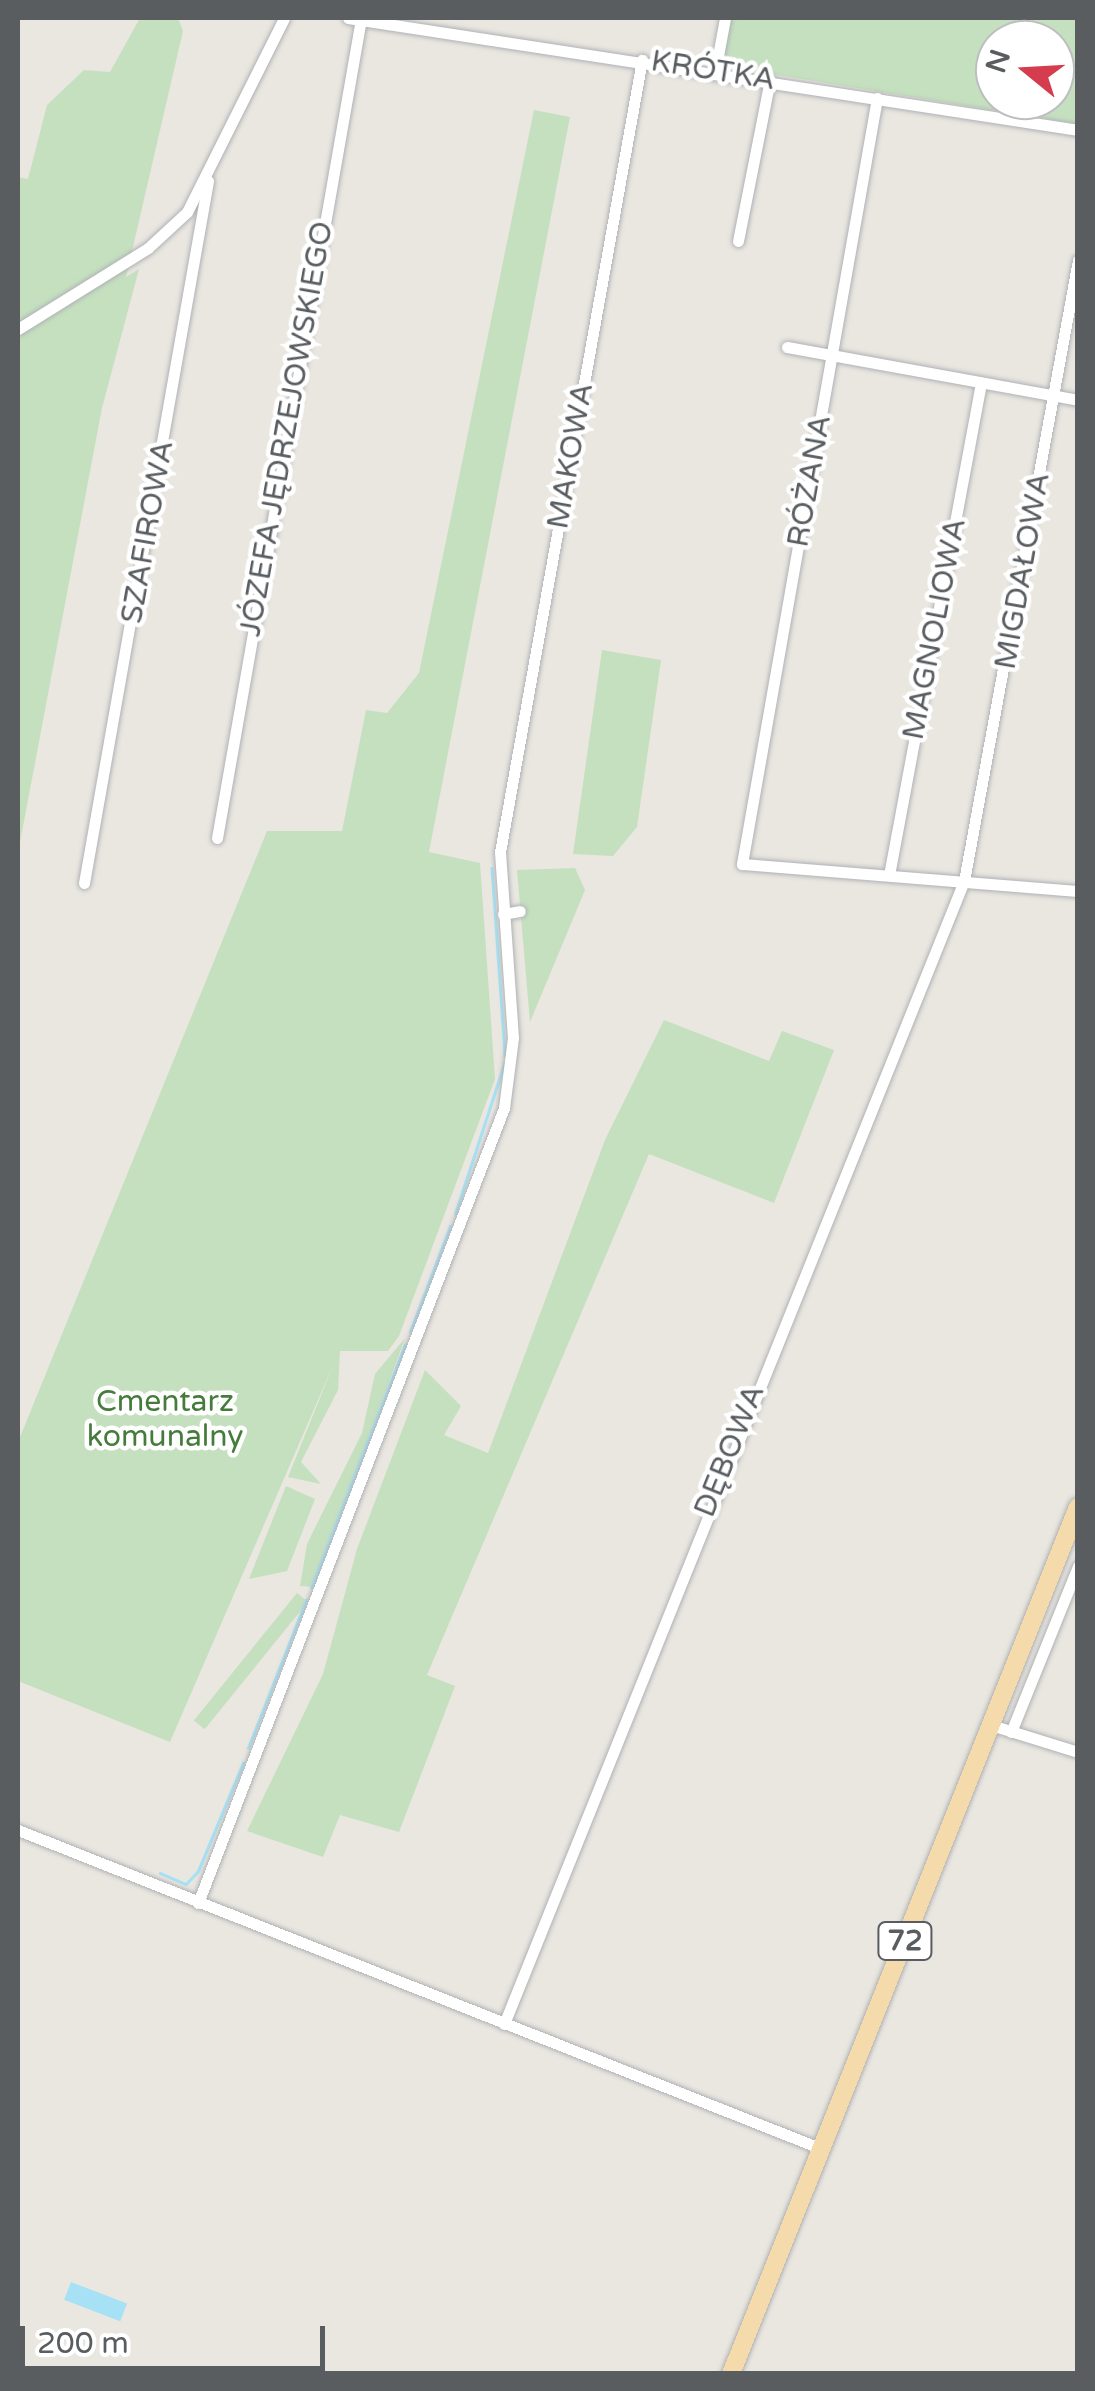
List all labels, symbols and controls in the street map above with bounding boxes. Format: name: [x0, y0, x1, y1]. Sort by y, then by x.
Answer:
north arrow: [975, 20, 1075, 120]
street label: KRÓTKA: [648, 43, 778, 99]
text: N: [979, 45, 1018, 77]
street label: JÓZEFA JĘDRZEJOWSKIEGO: [233, 219, 341, 639]
street label: MAKOWA: [540, 380, 602, 532]
street label: RÓŻANA: [781, 412, 839, 550]
street label: SZAFIROWA: [114, 438, 182, 626]
street label: MIGDAŁOWA: [988, 470, 1058, 672]
street label: MAGNOLIOWA: [896, 515, 974, 743]
street label: DĘBOWA: [687, 1380, 773, 1522]
park label: Cmentarz komunalny: [87, 1384, 243, 1454]
road number: 72: [875, 1918, 935, 1964]
scale bar: [25, 2306, 330, 2368]
text: 200 m: [37, 2325, 129, 2362]

